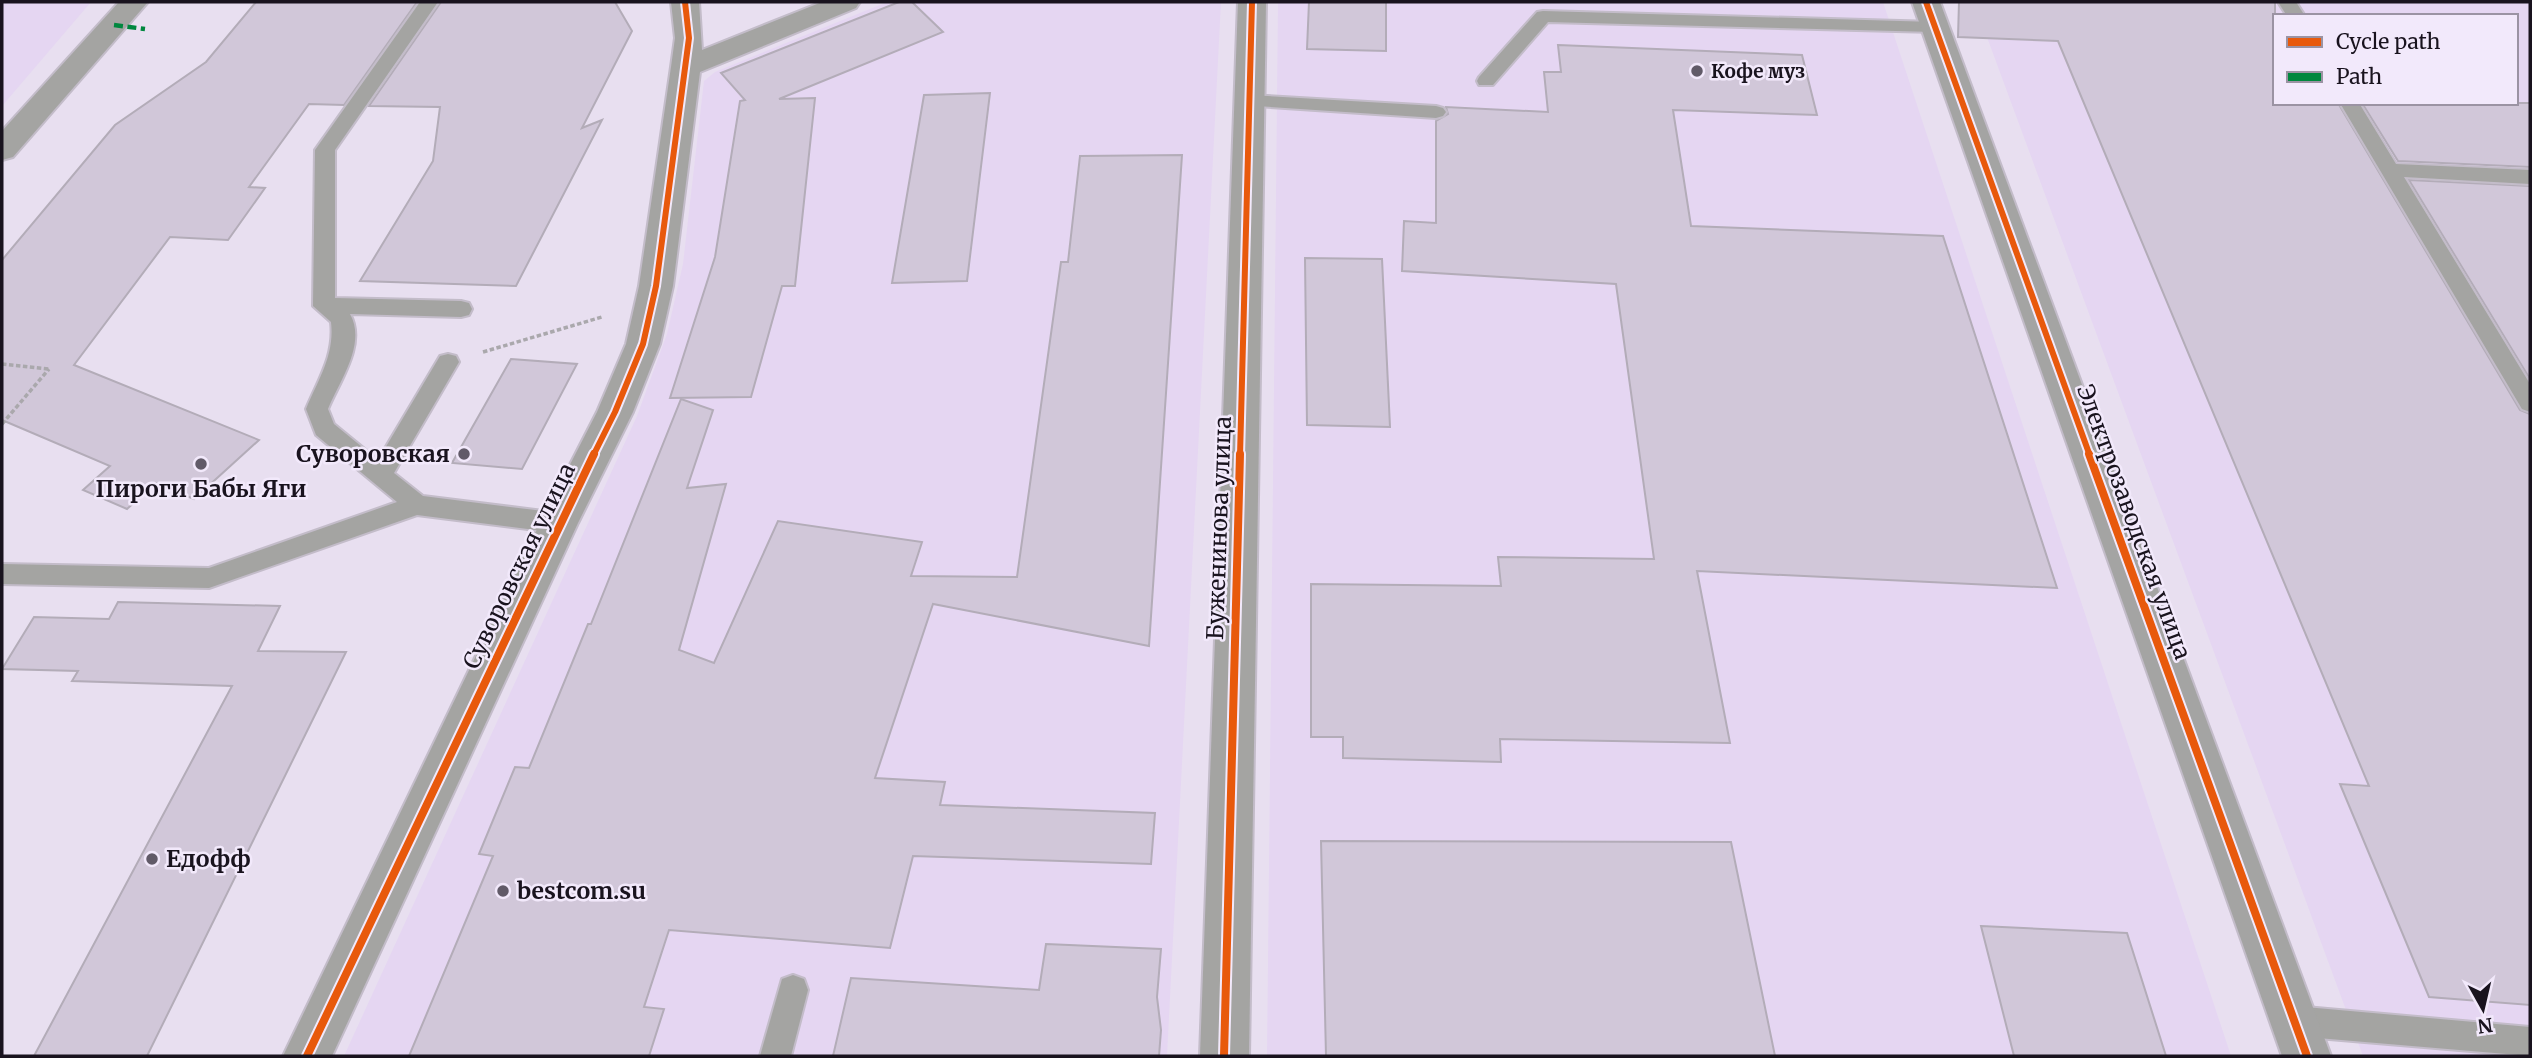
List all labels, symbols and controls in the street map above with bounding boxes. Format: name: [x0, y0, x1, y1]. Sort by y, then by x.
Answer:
legend: [2273, 14, 2518, 105]
text: Cycle path: [2336, 28, 2440, 55]
place label: Кофе муз: [1711, 59, 1805, 83]
marker: Кофе муз: [1689, 63, 1705, 79]
text: Path: [2336, 63, 2382, 90]
street label: Электрозаводская улица: [2071, 380, 2198, 663]
street label: Буженинова улица: [1200, 416, 1237, 640]
place label: Суворовская: [296, 439, 450, 468]
marker: Суворовская: [456, 446, 472, 462]
marker: Пироги Бабы Яги: [193, 456, 209, 472]
street label: Суворовская улица: [456, 458, 581, 673]
place label: Пироги Бабы Яги: [96, 474, 306, 503]
place label: Едофф: [166, 844, 251, 873]
marker: Едофф: [144, 851, 160, 867]
place label: bestcom.su: [517, 876, 646, 905]
marker: bestcom.su: [495, 883, 511, 899]
north arrow: [2448, 974, 2518, 1044]
text: N: [2476, 1013, 2494, 1039]

